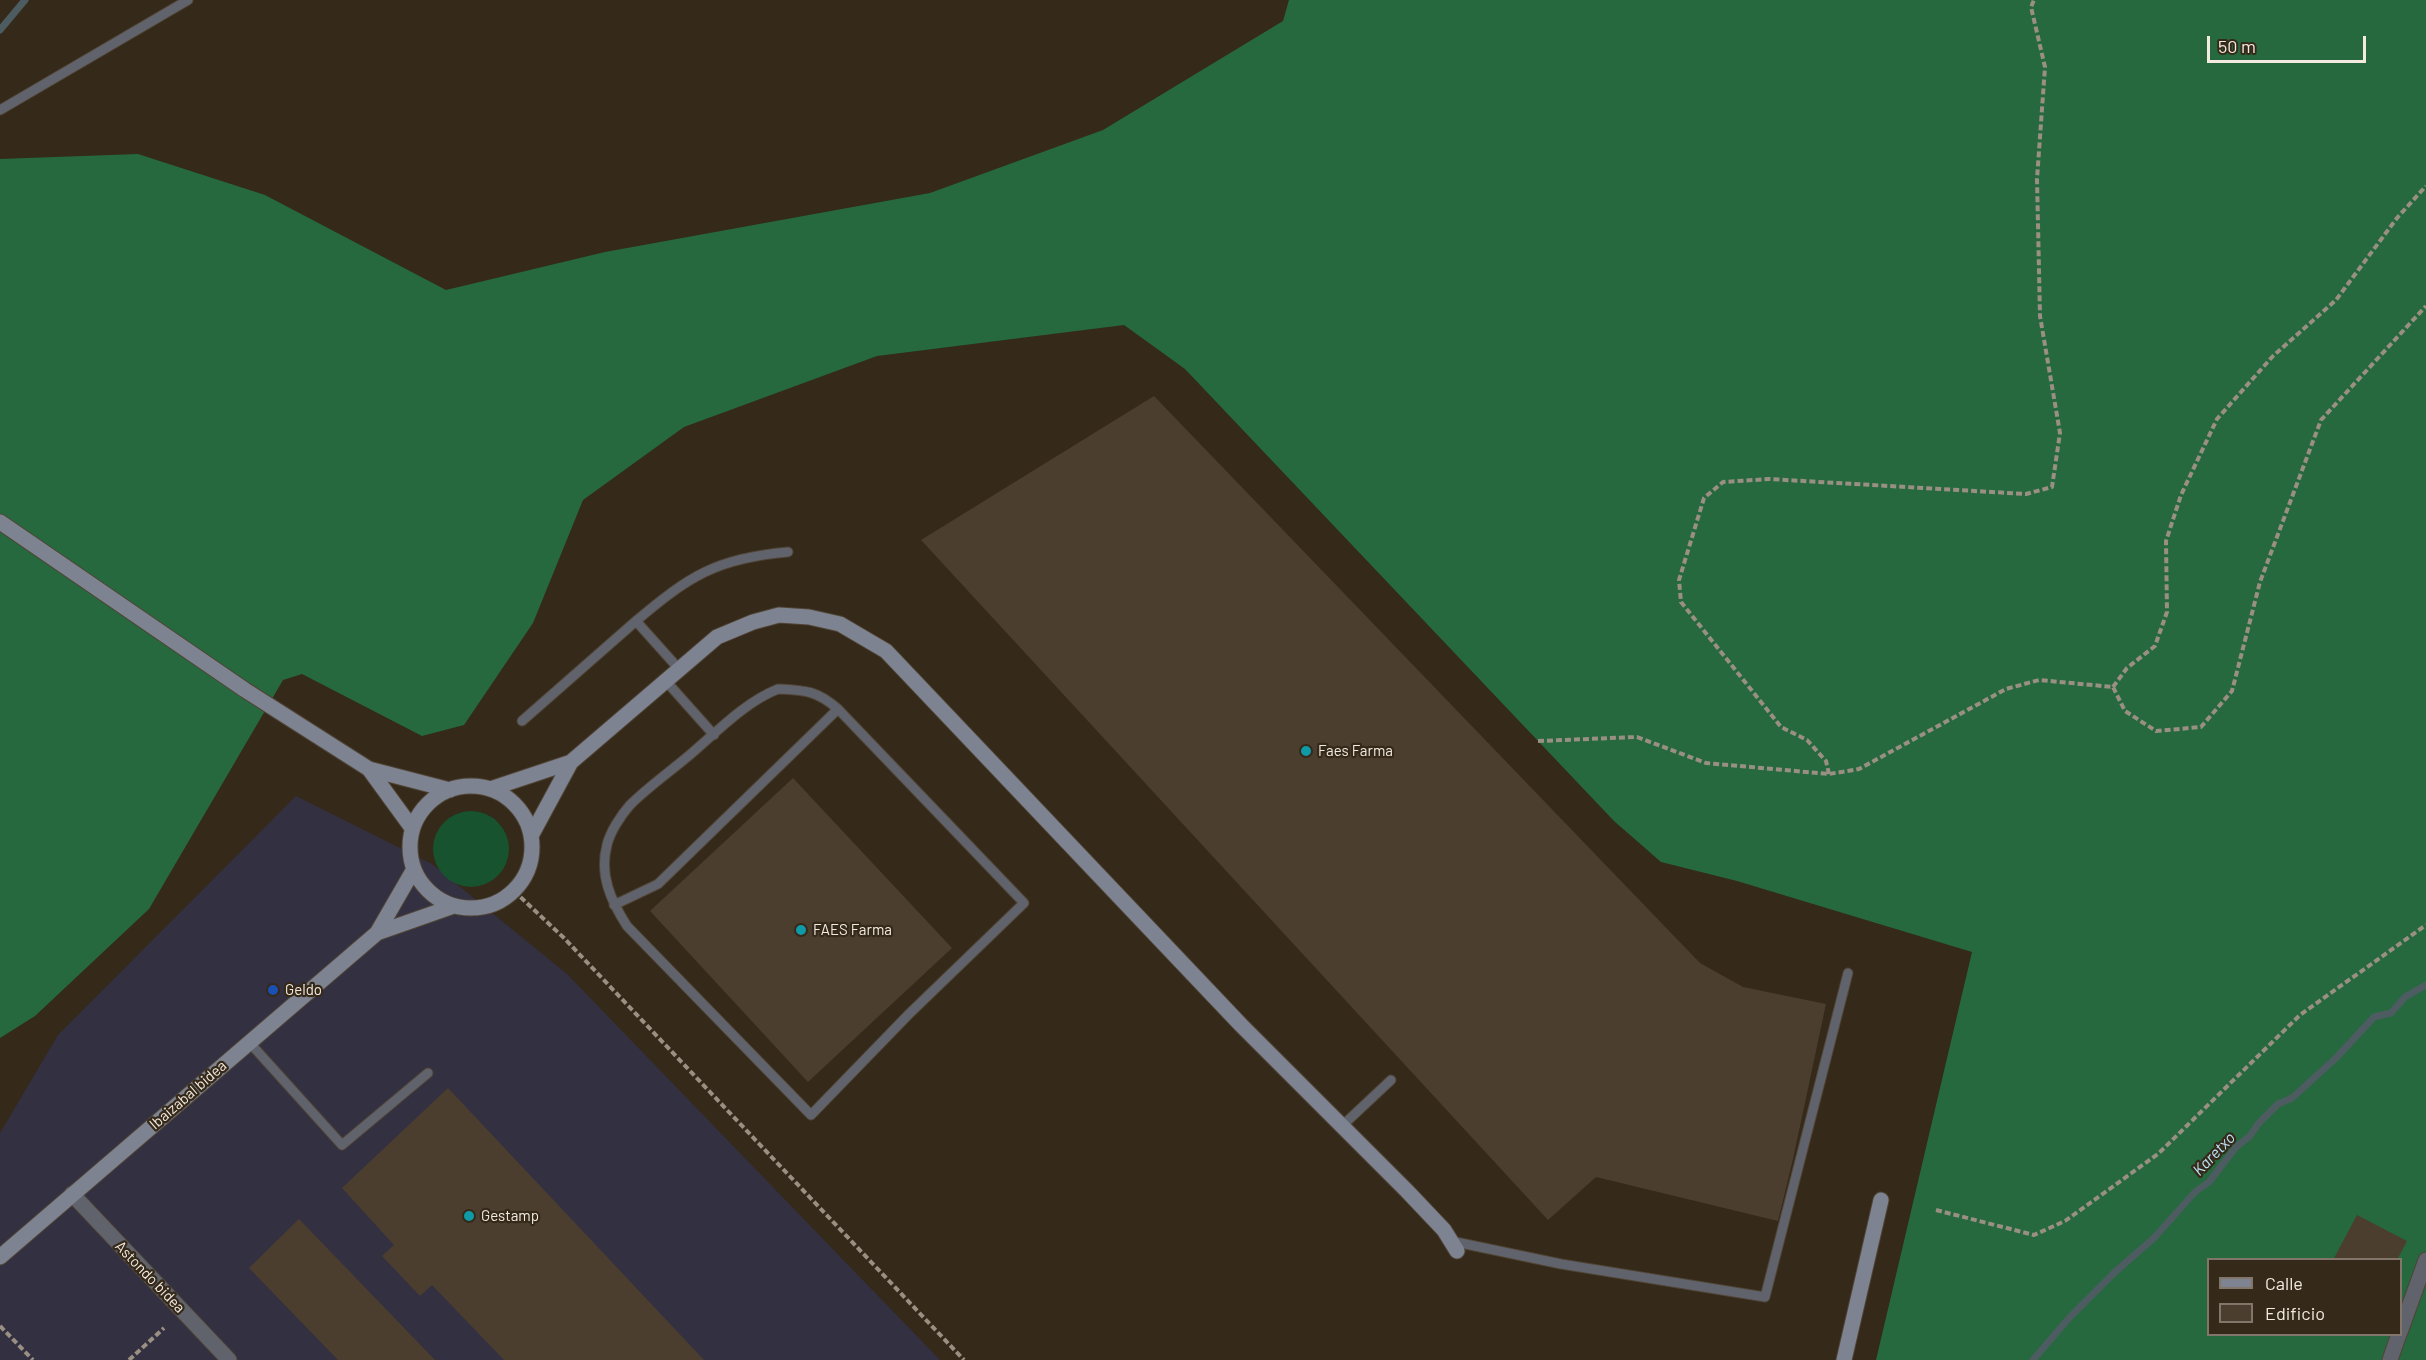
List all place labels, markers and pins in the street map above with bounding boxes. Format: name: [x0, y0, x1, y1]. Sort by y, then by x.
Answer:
place label: Faes Farma: [1318, 742, 1393, 760]
marker: Faes Farma: [1299, 744, 1313, 758]
place label: FAES Farma: [813, 921, 892, 939]
marker: FAES Farma: [794, 923, 808, 937]
place label: Geldo: [285, 981, 322, 999]
marker: Geldo: [266, 983, 280, 997]
place label: Gestamp: [481, 1207, 539, 1225]
marker: Gestamp: [462, 1209, 476, 1223]

